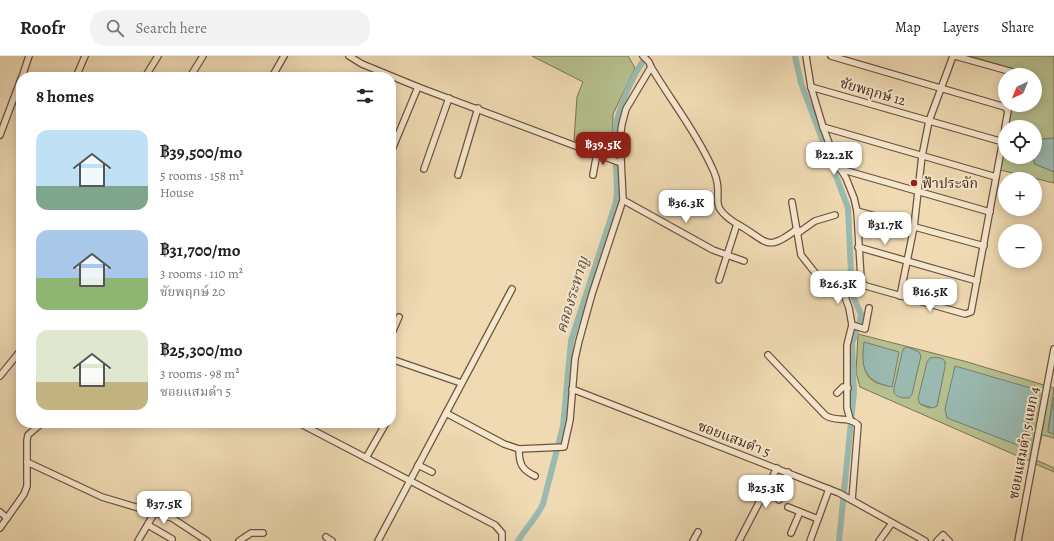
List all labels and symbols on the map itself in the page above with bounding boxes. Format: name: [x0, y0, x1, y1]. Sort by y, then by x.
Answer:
north arrow: [998, 68, 1042, 112]
street label: ชัยพฤกษ์ 12: [838, 74, 908, 111]
pin: ฿39.5K: [570, 132, 636, 166]
pin: ฿22.2K: [801, 142, 867, 176]
place label: ฟ้าประจัก: [922, 174, 978, 193]
marker: ฟ้าประจัก: [909, 178, 919, 188]
pin: ฿36.3K: [653, 190, 719, 224]
pin: ฿31.7K: [852, 212, 918, 246]
water label: คลองระหาญ: [551, 253, 593, 336]
pin: ฿26.3K: [805, 271, 871, 305]
pin: ฿16.5K: [897, 279, 963, 313]
street label: ซอยแสมดำ 5 แยก 4: [1004, 385, 1044, 501]
street label: ซอยแสมดำ 5: [695, 416, 773, 462]
pin: ฿25.3K: [733, 475, 799, 509]
pin: ฿37.5K: [131, 491, 197, 525]

